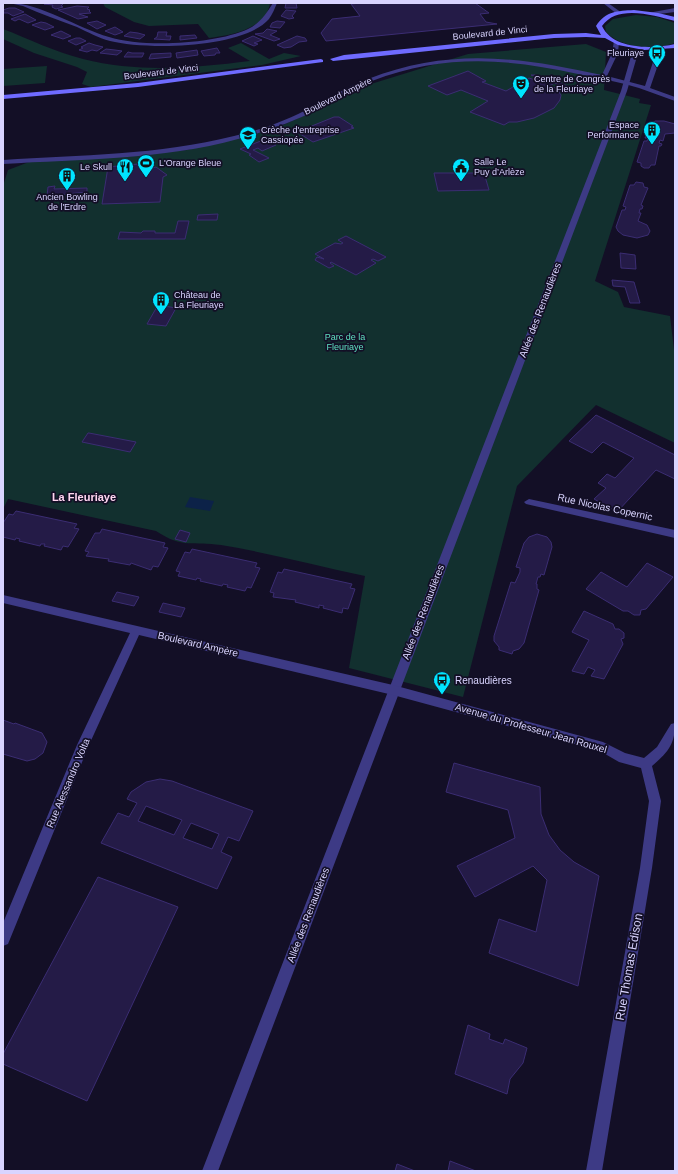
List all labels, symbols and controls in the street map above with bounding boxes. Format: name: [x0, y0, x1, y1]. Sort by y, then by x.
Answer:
street label: Boulevard de Vinci: [452, 24, 528, 42]
bus stop icon: Fleuriaye: [647, 43, 667, 68]
place label: Fleuriaye: [607, 48, 644, 58]
street label: Boulevard de Vinci: [123, 62, 199, 82]
theatre icon: Centre de Congrès de la Fleuriaye: [511, 74, 531, 99]
place label: Centre de Congrès de la Fleuriaye: [534, 74, 611, 94]
street label: Boulevard Ampère: [303, 75, 373, 117]
place label: Espace Performance: [587, 120, 639, 140]
building icon: Espace Performance: [642, 120, 662, 145]
school or university icon: Crèche d'entreprise Cassiopée: [238, 125, 258, 150]
place label: Crèche d'entreprise Cassiopée: [261, 125, 339, 145]
sports icon: L'Orange Bleue: [136, 153, 156, 178]
restaurant icon: Le Skull: [115, 157, 135, 182]
public building icon: Salle Le Puy d’Arlèze: [451, 157, 471, 182]
place label: Salle Le Puy d’Arlèze: [474, 157, 525, 177]
place label: L'Orange Bleue: [159, 158, 221, 168]
place label: Le Skull: [80, 162, 112, 172]
building icon: Ancien Bowling de l'Erdre: [57, 166, 77, 191]
place label: Ancien Bowling de l'Erdre: [36, 192, 98, 212]
street label: Allée des Renaudières: [517, 261, 563, 359]
building icon: Château de La Fleuriaye: [151, 290, 171, 315]
place label: Château de La Fleuriaye: [174, 290, 224, 310]
park label: Parc de la Fleuriaye: [325, 332, 365, 352]
district label: La Fleuriaye: [52, 491, 116, 503]
street label: Rue Nicolas Copernic: [557, 492, 653, 522]
street label: Allée des Renaudières: [400, 563, 446, 661]
street label: Boulevard Ampère: [157, 629, 240, 659]
bus stop icon: Renaudières: [432, 670, 452, 695]
place label: Renaudières: [455, 675, 512, 686]
street label: Avenue du Professeur Jean Rouxel: [454, 701, 608, 755]
street label: Rue Alessandro Volta: [44, 736, 92, 829]
street label: Allée des Renaudières: [285, 866, 331, 964]
street label: Rue Thomas Edison: [613, 912, 645, 1022]

